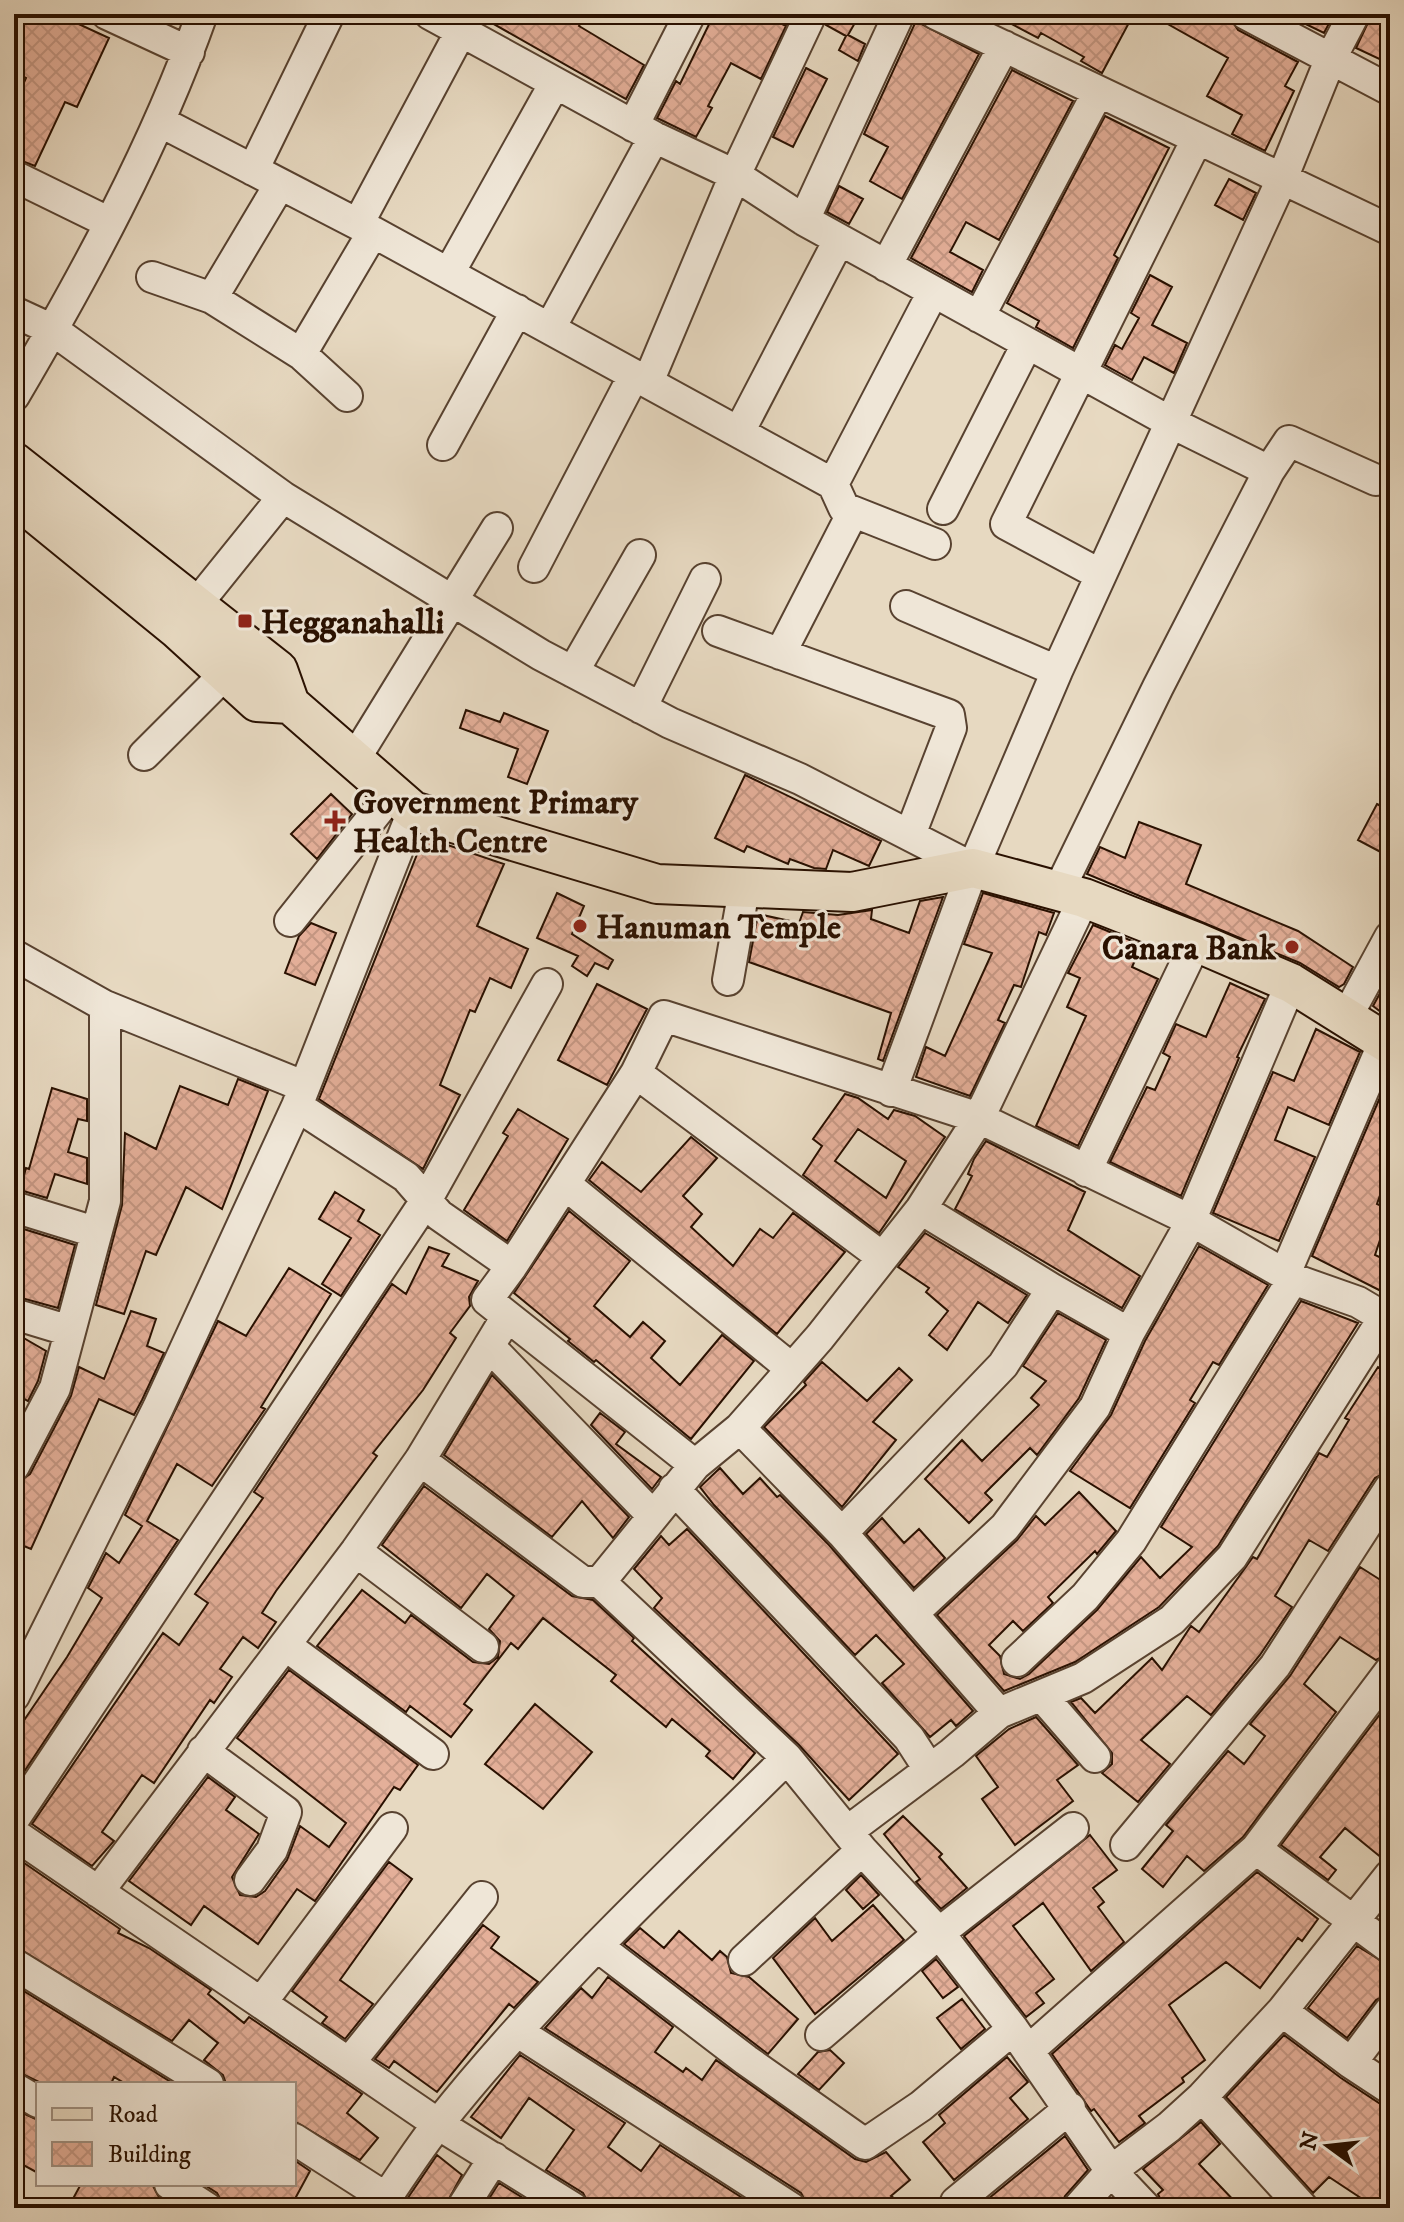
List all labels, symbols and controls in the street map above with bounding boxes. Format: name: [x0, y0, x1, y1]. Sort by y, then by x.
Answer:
place label: Hegganahalli: [261, 602, 445, 644]
marker: Hegganahalli: [236, 612, 254, 630]
place label: Government Primary Health Centre: [353, 782, 639, 863]
marker: Government Primary Health Centre: [324, 810, 346, 832]
place label: Hanuman Temple: [596, 907, 841, 949]
marker: Hanuman Temple: [571, 917, 589, 935]
place label: Canara Bank: [1102, 928, 1277, 970]
marker: Canara Bank: [1283, 938, 1301, 956]
legend: [36, 2082, 296, 2186]
text: Road: [108, 2100, 158, 2130]
north arrow: [1288, 2106, 1368, 2186]
text: N: [1295, 2129, 1326, 2153]
text: Building: [108, 2140, 191, 2170]

